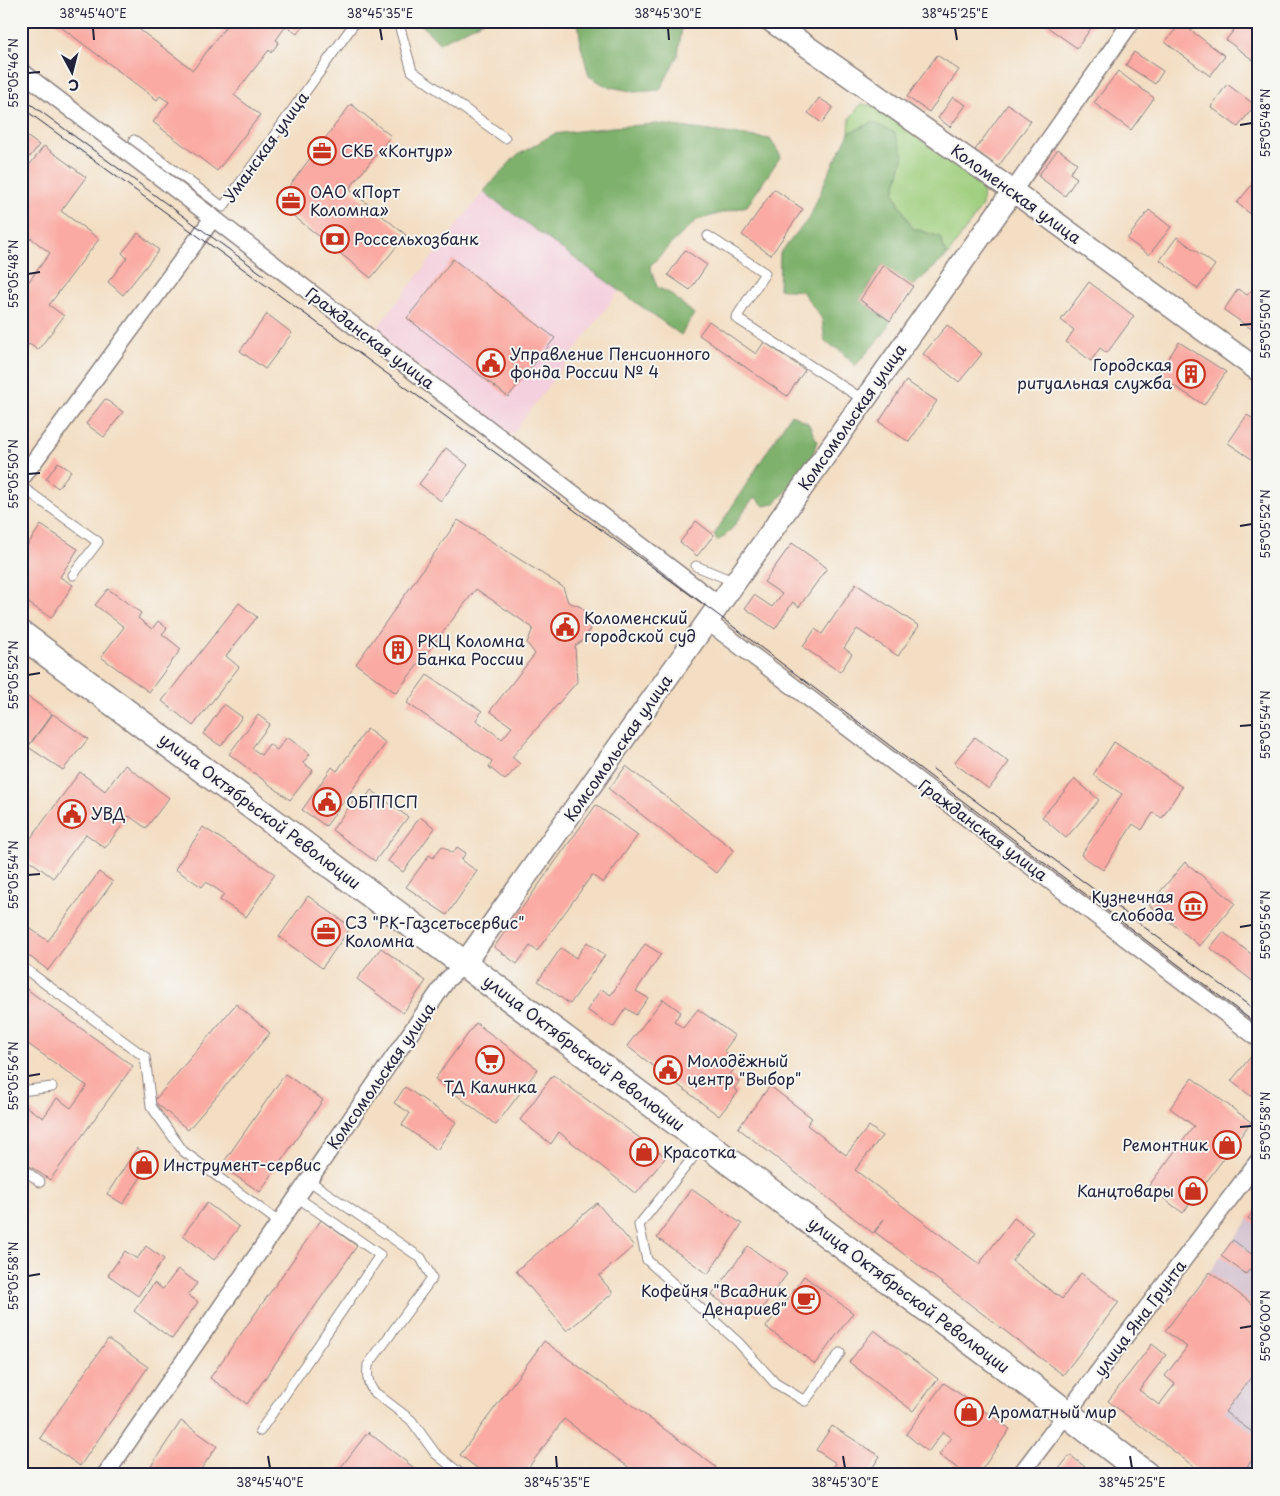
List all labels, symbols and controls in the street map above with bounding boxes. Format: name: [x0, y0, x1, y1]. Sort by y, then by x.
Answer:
text: 38°45'40"E: [59, 4, 127, 22]
text: 38°45'35"E: [347, 4, 413, 22]
text: 38°45'30"E: [634, 4, 702, 22]
text: 38°45'25"E: [922, 4, 989, 22]
text: 55°05'46"N: [4, 38, 22, 108]
north arrow: [48, 48, 98, 98]
text: С: [67, 74, 80, 96]
street label: Уманская улица: [217, 86, 314, 207]
text: 55°05'48"N: [1256, 89, 1274, 157]
office icon: СКБ «Контур»: [307, 136, 337, 166]
place label: СКБ «Контур»: [341, 138, 453, 162]
street label: Коломенская улица: [946, 138, 1087, 249]
place label: ОАО «Порт Коломна»: [310, 179, 400, 221]
office icon: ОАО «Порт Коломна»: [276, 186, 306, 216]
bank icon: Россельхозбанк: [320, 224, 350, 254]
place label: Россельхозбанк: [354, 226, 479, 250]
text: 55°05'48"N: [4, 240, 22, 308]
street label: Гражданская улица: [301, 281, 440, 394]
text: 55°05'50"N: [1256, 289, 1274, 359]
street label: Комсомольская улица: [791, 338, 911, 495]
place label: Управление Пенсионного фонда России № 4: [510, 341, 710, 383]
public building icon: Управление Пенсионного фонда России № 4: [476, 348, 506, 378]
place label: Городская ритуальная служба: [1017, 352, 1172, 394]
building icon: Городская ритуальная служба: [1176, 359, 1206, 389]
text: 55°05'50"N: [4, 439, 22, 509]
text: 55°05'52"N: [1256, 489, 1274, 559]
place label: Коломенский городской суд: [584, 605, 696, 647]
public building icon: Коломенский городской суд: [550, 612, 580, 642]
place label: РКЦ Коломна Банка России: [417, 628, 525, 670]
building icon: РКЦ Коломна Банка России: [383, 635, 413, 665]
text: 55°05'52"N: [4, 640, 22, 710]
street label: Комсомольская улица: [557, 669, 677, 826]
text: 55°05'54"N: [1256, 690, 1274, 760]
street label: улица Октябрьской Революции: [155, 726, 366, 894]
street label: Гражданская улица: [914, 773, 1053, 886]
public building icon: ОБППСП: [312, 787, 342, 817]
place label: ОБППСП: [346, 789, 418, 813]
public building icon: УВД: [57, 799, 87, 829]
place label: УВД: [91, 801, 126, 825]
text: 55°05'54"N: [4, 840, 22, 910]
place label: Кузнечная слобода: [1092, 884, 1174, 926]
text: 55°05'56"N: [1256, 890, 1274, 960]
museum icon: Кузнечная слобода: [1178, 891, 1208, 921]
place label: СЗ "РК-Газсетьсервис" Коломна: [345, 910, 525, 952]
office icon: СЗ "РК-Газсетьсервис" Коломна: [311, 917, 341, 947]
street label: улица Октябрьской Революции: [479, 968, 690, 1136]
street label: Комсомольская улица: [320, 997, 440, 1154]
text: 55°05'56"N: [4, 1041, 22, 1111]
supermarket icon: ТД Калинка: [475, 1045, 505, 1075]
place label: Молодёжный центр "Выбор": [687, 1048, 801, 1090]
public building icon: Молодёжный центр "Выбор": [653, 1055, 683, 1085]
place label: ТД Калинка: [443, 1074, 537, 1098]
text: 55°05'58"N: [1256, 1092, 1274, 1160]
shop icon: Ремонтник: [1212, 1130, 1242, 1160]
place label: Ремонтник: [1122, 1132, 1208, 1156]
shop icon: Красотка: [629, 1137, 659, 1167]
place label: Красотка: [663, 1139, 736, 1163]
shop icon: Инструмент-сервис: [129, 1150, 159, 1180]
place label: Инструмент-сервис: [163, 1152, 321, 1176]
shop icon: Канцтовары: [1178, 1176, 1208, 1206]
place label: Канцтовары: [1077, 1178, 1174, 1202]
street label: улица Октябрьской Революции: [804, 1210, 1015, 1378]
text: 55°05'58"N: [4, 1242, 22, 1310]
street label: улица Яна Грунта: [1087, 1254, 1191, 1381]
place label: Кофейня "Всадник Денариев": [641, 1278, 787, 1320]
cafe icon: Кофейня "Всадник Денариев": [791, 1285, 821, 1315]
text: 55°06'00"N: [1256, 1290, 1274, 1362]
shop icon: Ароматный мир: [954, 1397, 984, 1427]
place label: Ароматный мир: [988, 1399, 1117, 1423]
text: 38°45'40"E: [236, 1473, 304, 1491]
text: 38°45'35"E: [524, 1473, 590, 1491]
text: 38°45'30"E: [811, 1473, 879, 1491]
text: 38°45'25"E: [1099, 1473, 1166, 1491]

